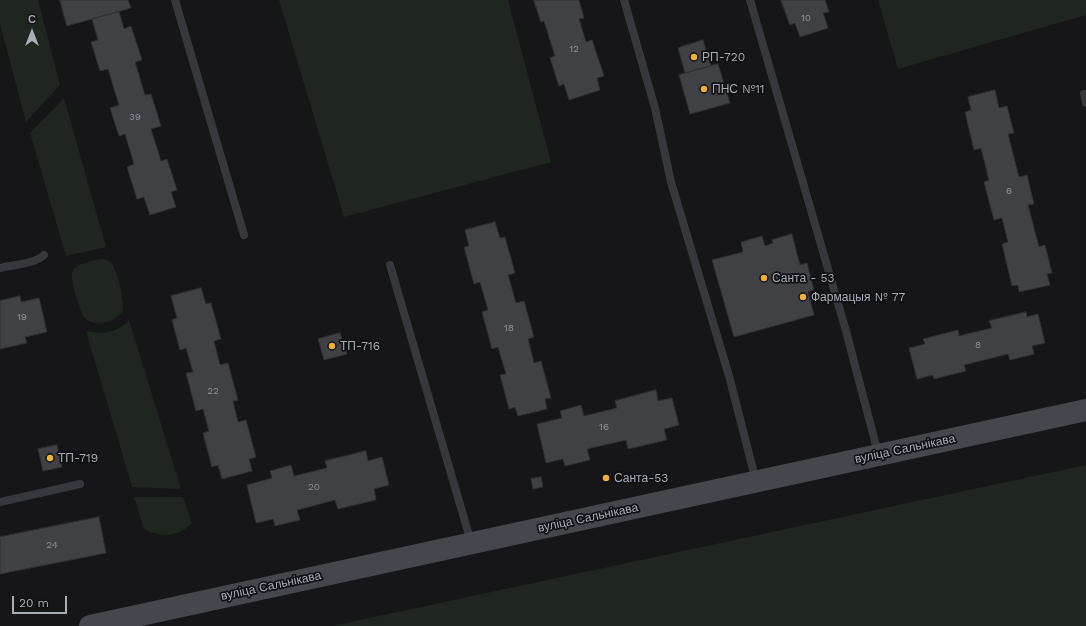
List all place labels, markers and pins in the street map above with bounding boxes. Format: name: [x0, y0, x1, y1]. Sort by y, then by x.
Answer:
place label: РП-720: [702, 50, 745, 64]
marker: РП-720: [689, 52, 699, 62]
place label: ПНС №11: [712, 82, 765, 96]
marker: ПНС №11: [699, 84, 709, 94]
place label: Санта - 53: [772, 271, 834, 285]
marker: Санта - 53: [759, 273, 769, 283]
place label: Фармацыя № 77: [811, 290, 905, 304]
marker: Фармацыя № 77: [798, 292, 808, 302]
place label: ТП-716: [340, 339, 380, 353]
marker: ТП-716: [327, 341, 337, 351]
place label: ТП-719: [58, 451, 98, 465]
marker: ТП-719: [45, 453, 55, 463]
place label: Санта-53: [614, 471, 668, 485]
marker: Санта-53: [601, 473, 611, 483]

